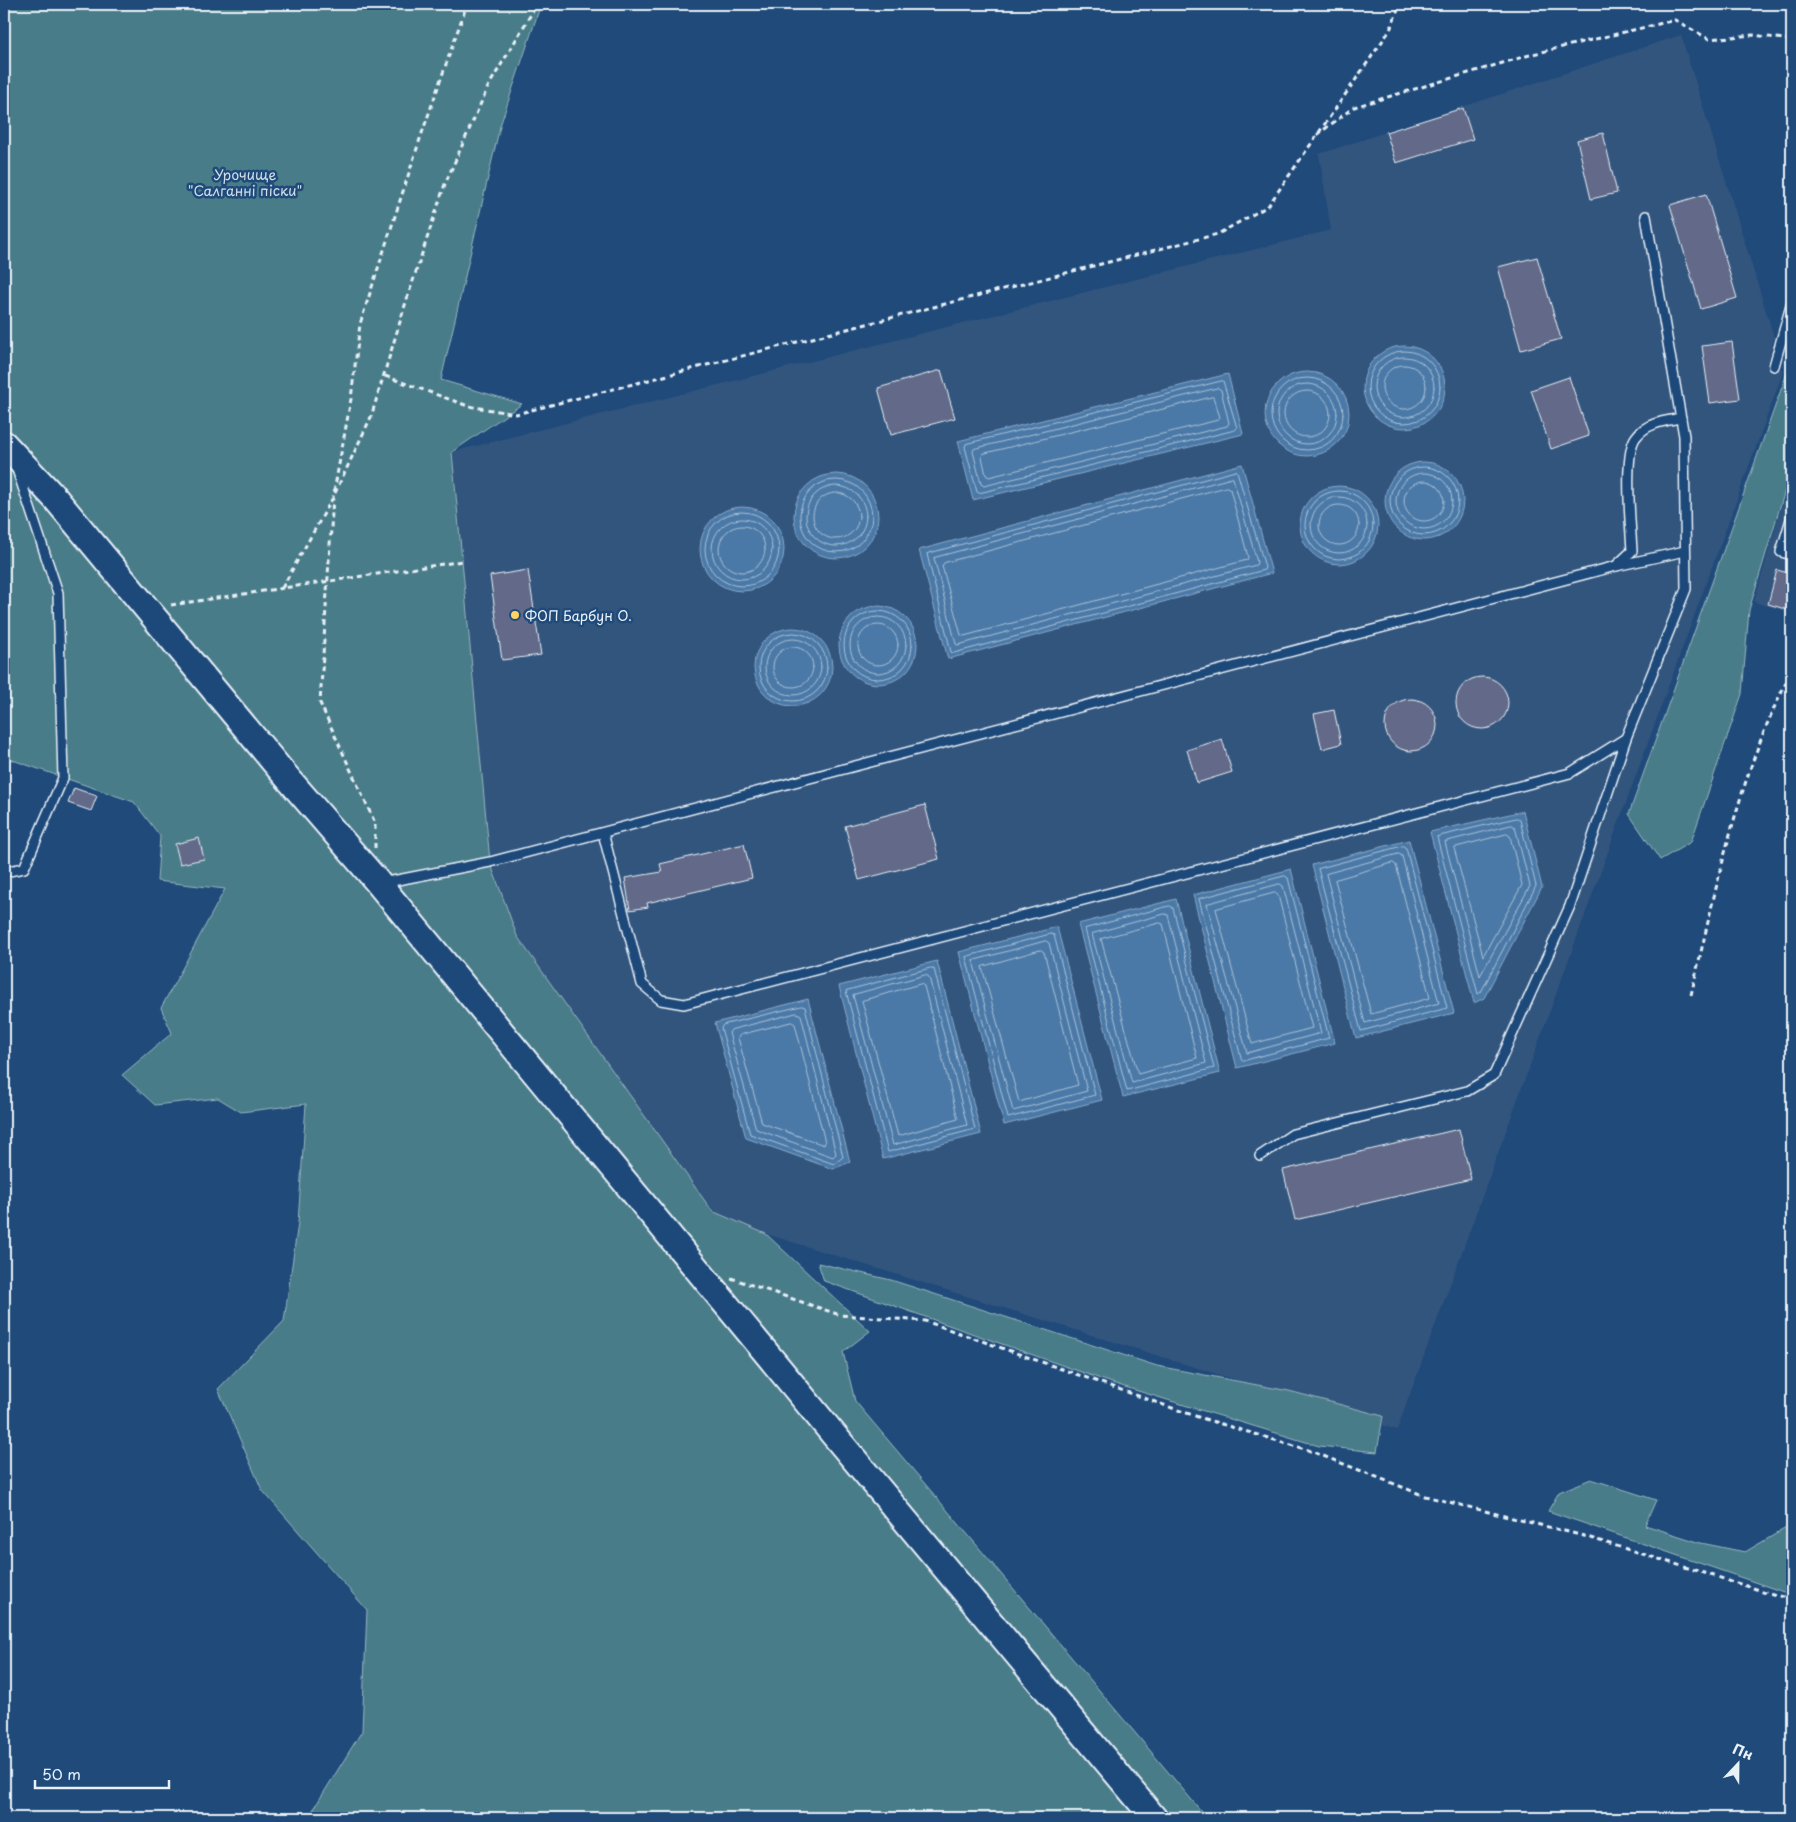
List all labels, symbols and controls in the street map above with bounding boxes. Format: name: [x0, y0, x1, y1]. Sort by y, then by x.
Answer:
park label: Урочище "Салганні піски": [188, 164, 302, 201]
place label: ФОП Барбун О.: [525, 605, 632, 626]
marker: ФОП Барбун О.: [509, 609, 521, 621]
text: Пн: [1730, 1738, 1756, 1765]
north arrow: [1714, 1740, 1764, 1790]
scale bar: [35, 1757, 169, 1789]
text: 50 m: [42, 1762, 81, 1785]

